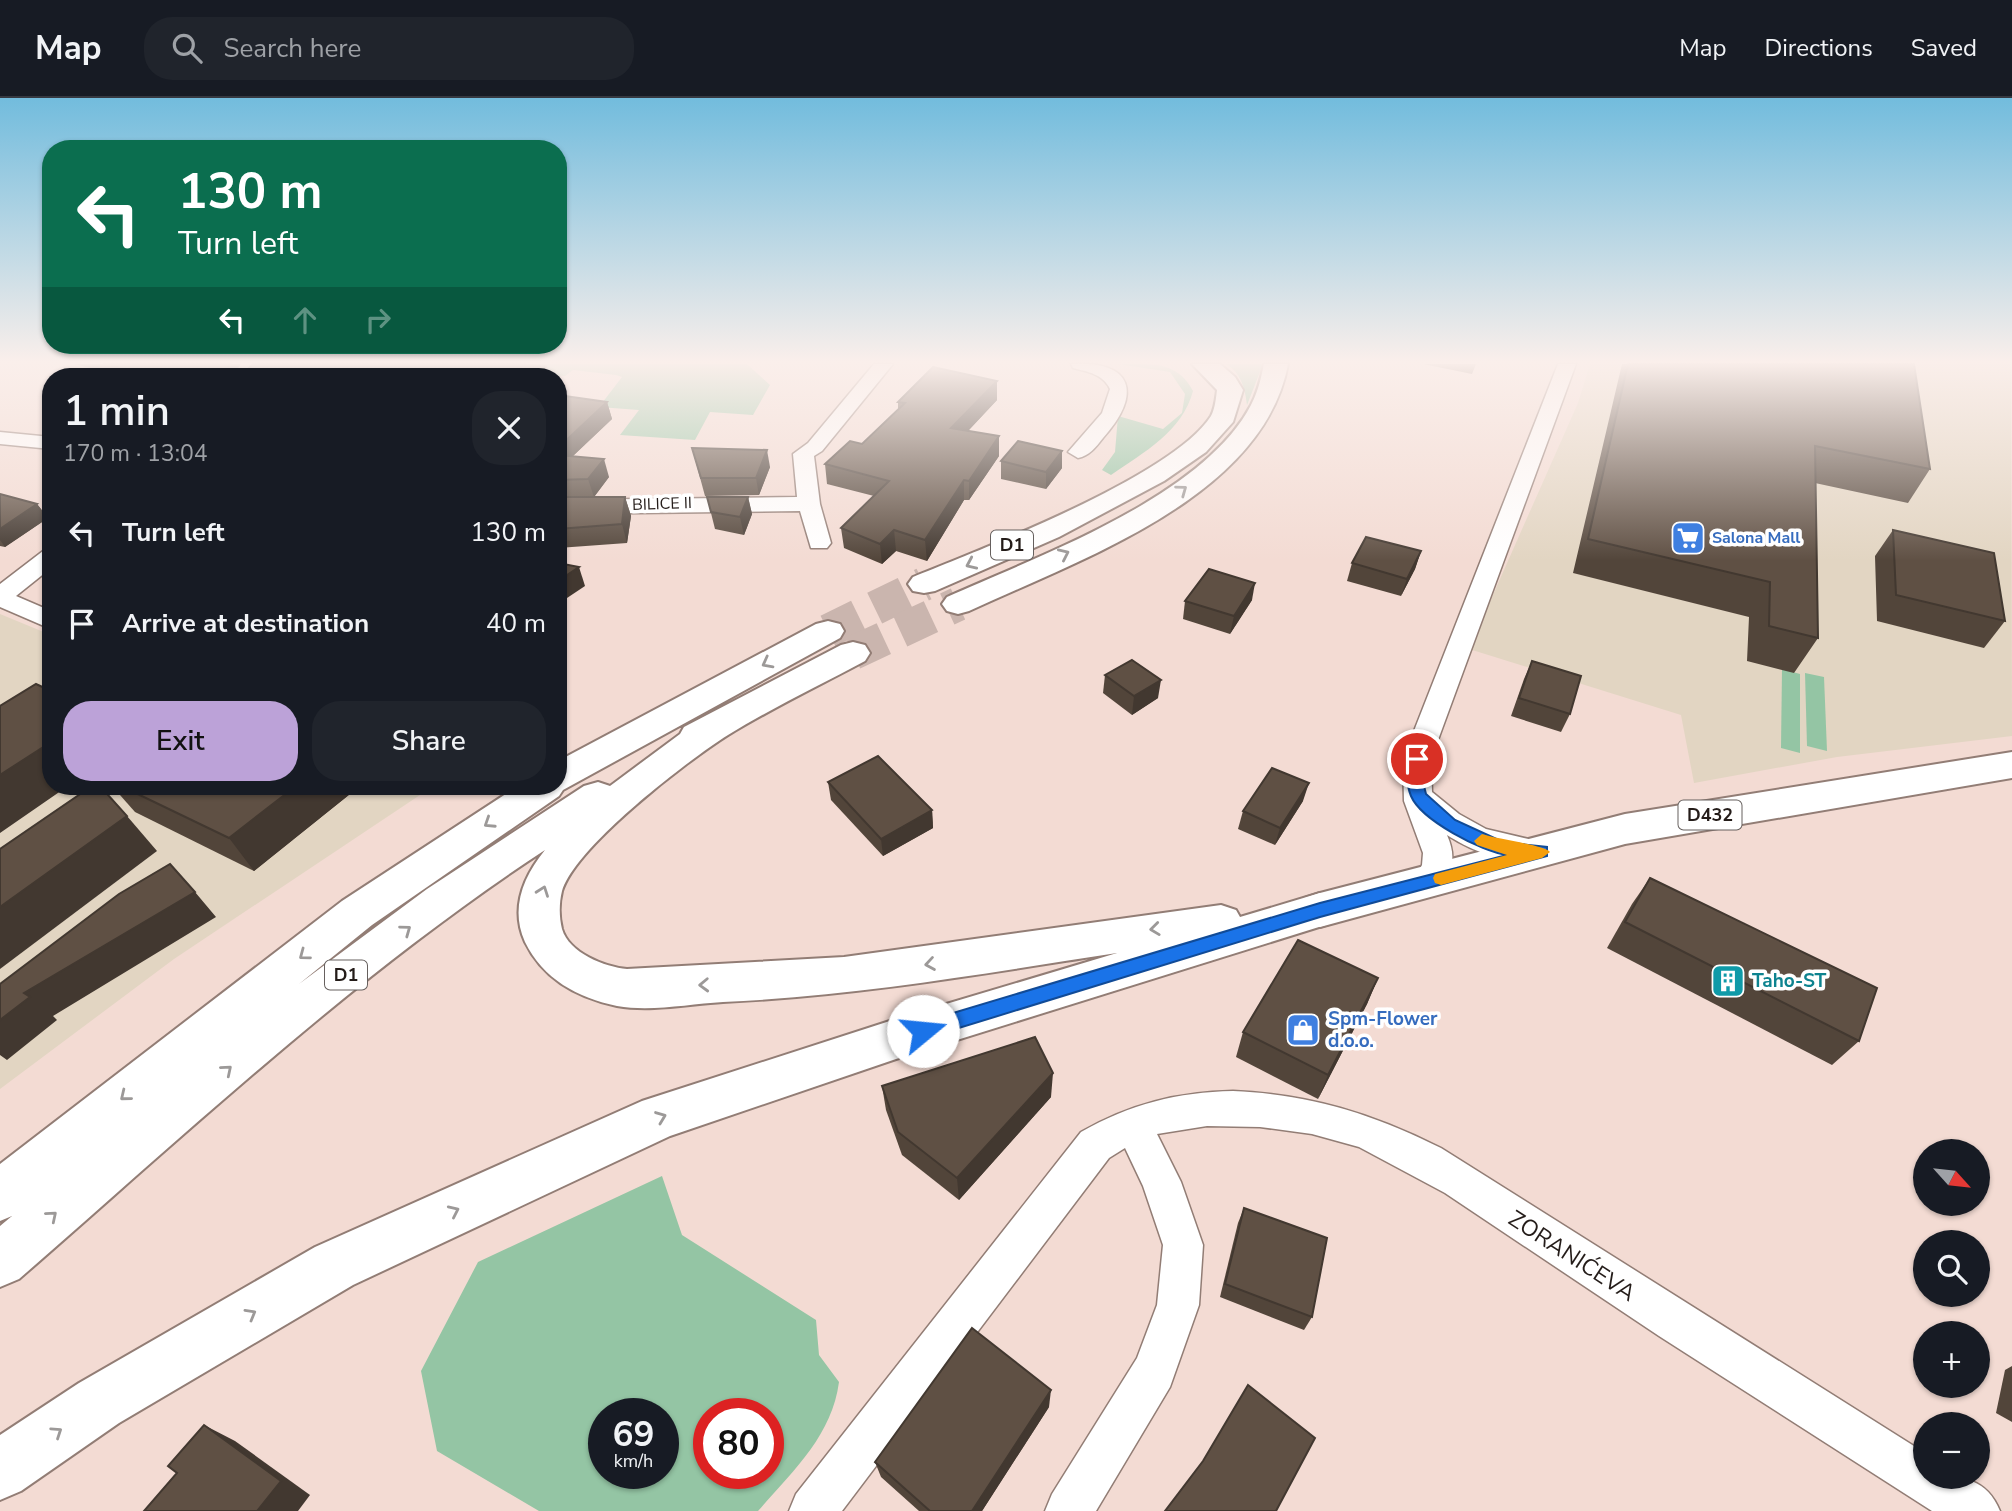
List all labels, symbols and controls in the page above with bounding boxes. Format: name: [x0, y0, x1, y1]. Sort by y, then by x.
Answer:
search box: [144, 17, 634, 80]
text: Map: [35, 26, 102, 71]
icon: search: [168, 29, 206, 67]
text: Search here: [224, 31, 361, 66]
text: Map: [1679, 32, 1726, 64]
text: Directions: [1764, 32, 1873, 64]
text: Saved: [1911, 32, 1977, 64]
text: 130 m: [178, 158, 322, 225]
icon: left: [63, 168, 154, 259]
text: Turn left: [178, 222, 298, 265]
icon: left: [213, 301, 251, 339]
icon: ahead: [286, 301, 324, 339]
icon: right: [359, 301, 397, 339]
text: 1 min: [63, 383, 170, 440]
button: close: [472, 391, 546, 465]
text: 170 m · 13:04: [63, 438, 208, 469]
one-way arrow: [1174, 486, 1187, 498]
street label: BILICE II: [632, 492, 692, 516]
icon: left: [63, 514, 101, 552]
text: Turn left: [122, 515, 225, 550]
text: 130 m: [470, 515, 546, 550]
supermarket icon: Salona Mall: [1669, 519, 1707, 557]
place label: Salona Mall: [1712, 527, 1800, 549]
road number: D1: [991, 530, 1033, 560]
one-way arrow: [1056, 548, 1069, 562]
one-way arrow: [965, 556, 978, 570]
icon: arrive: [63, 605, 101, 643]
text: Arrive at destination: [122, 606, 369, 641]
text: 40 m: [486, 606, 546, 641]
one-way arrow: [762, 654, 774, 668]
button: Exit: [63, 701, 298, 781]
button: Share: [312, 701, 546, 781]
pin: [1387, 729, 1447, 789]
icon: arrive: [1398, 740, 1436, 778]
road number: D432: [1678, 800, 1742, 830]
one-way arrow: [484, 815, 497, 828]
one-way arrow: [535, 886, 549, 898]
one-way arrow: [1149, 922, 1161, 937]
one-way arrow: [398, 926, 411, 938]
one-way arrow: [299, 946, 311, 959]
one-way arrow: [925, 956, 936, 971]
road number: D1: [325, 960, 367, 990]
building icon: Taho-ST: [1709, 962, 1747, 1000]
place label: Taho-ST: [1752, 968, 1827, 994]
one-way arrow: [698, 977, 709, 992]
position arrow: [886, 994, 960, 1068]
place label: Spm-Flower d.o.o.: [1328, 1006, 1438, 1054]
shop icon: Spm-Flower d.o.o.: [1284, 1011, 1322, 1049]
one-way arrow: [219, 1066, 232, 1078]
one-way arrow: [121, 1087, 133, 1100]
one-way arrow: [654, 1111, 667, 1125]
north arrow: [1913, 1139, 1990, 1216]
map controls: [1913, 1139, 1990, 1489]
street label: ZORANIĆEVA: [1502, 1203, 1642, 1309]
one-way arrow: [447, 1205, 459, 1219]
one-way arrow: [44, 1212, 57, 1224]
button: search: [1913, 1230, 1990, 1307]
one-way arrow: [244, 1309, 257, 1322]
button: +: [1913, 1321, 1990, 1398]
speed limit sign: 80: [693, 1398, 784, 1489]
text: 69: [612, 1411, 655, 1458]
button: −: [1913, 1412, 1990, 1489]
one-way arrow: [49, 1427, 62, 1440]
text: km/h: [614, 1449, 653, 1473]

